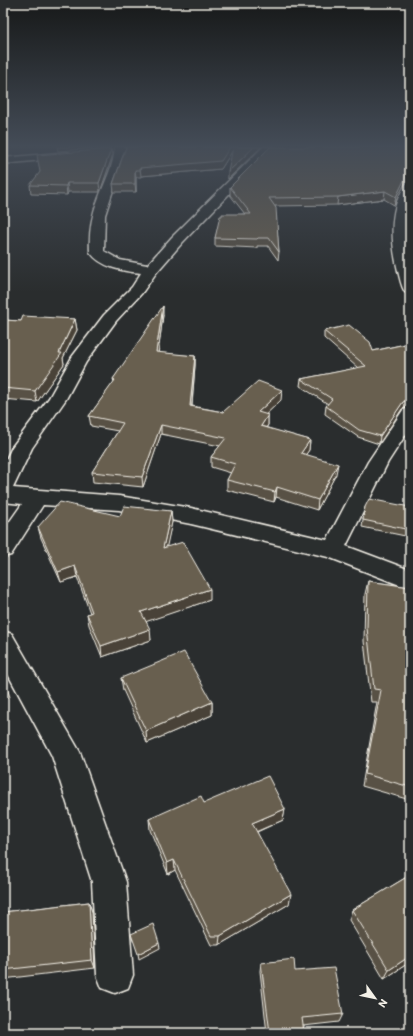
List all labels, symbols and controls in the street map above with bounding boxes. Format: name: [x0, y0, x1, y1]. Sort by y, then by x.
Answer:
north arrow: [355, 978, 395, 1018]
text: N: [375, 997, 390, 1010]

